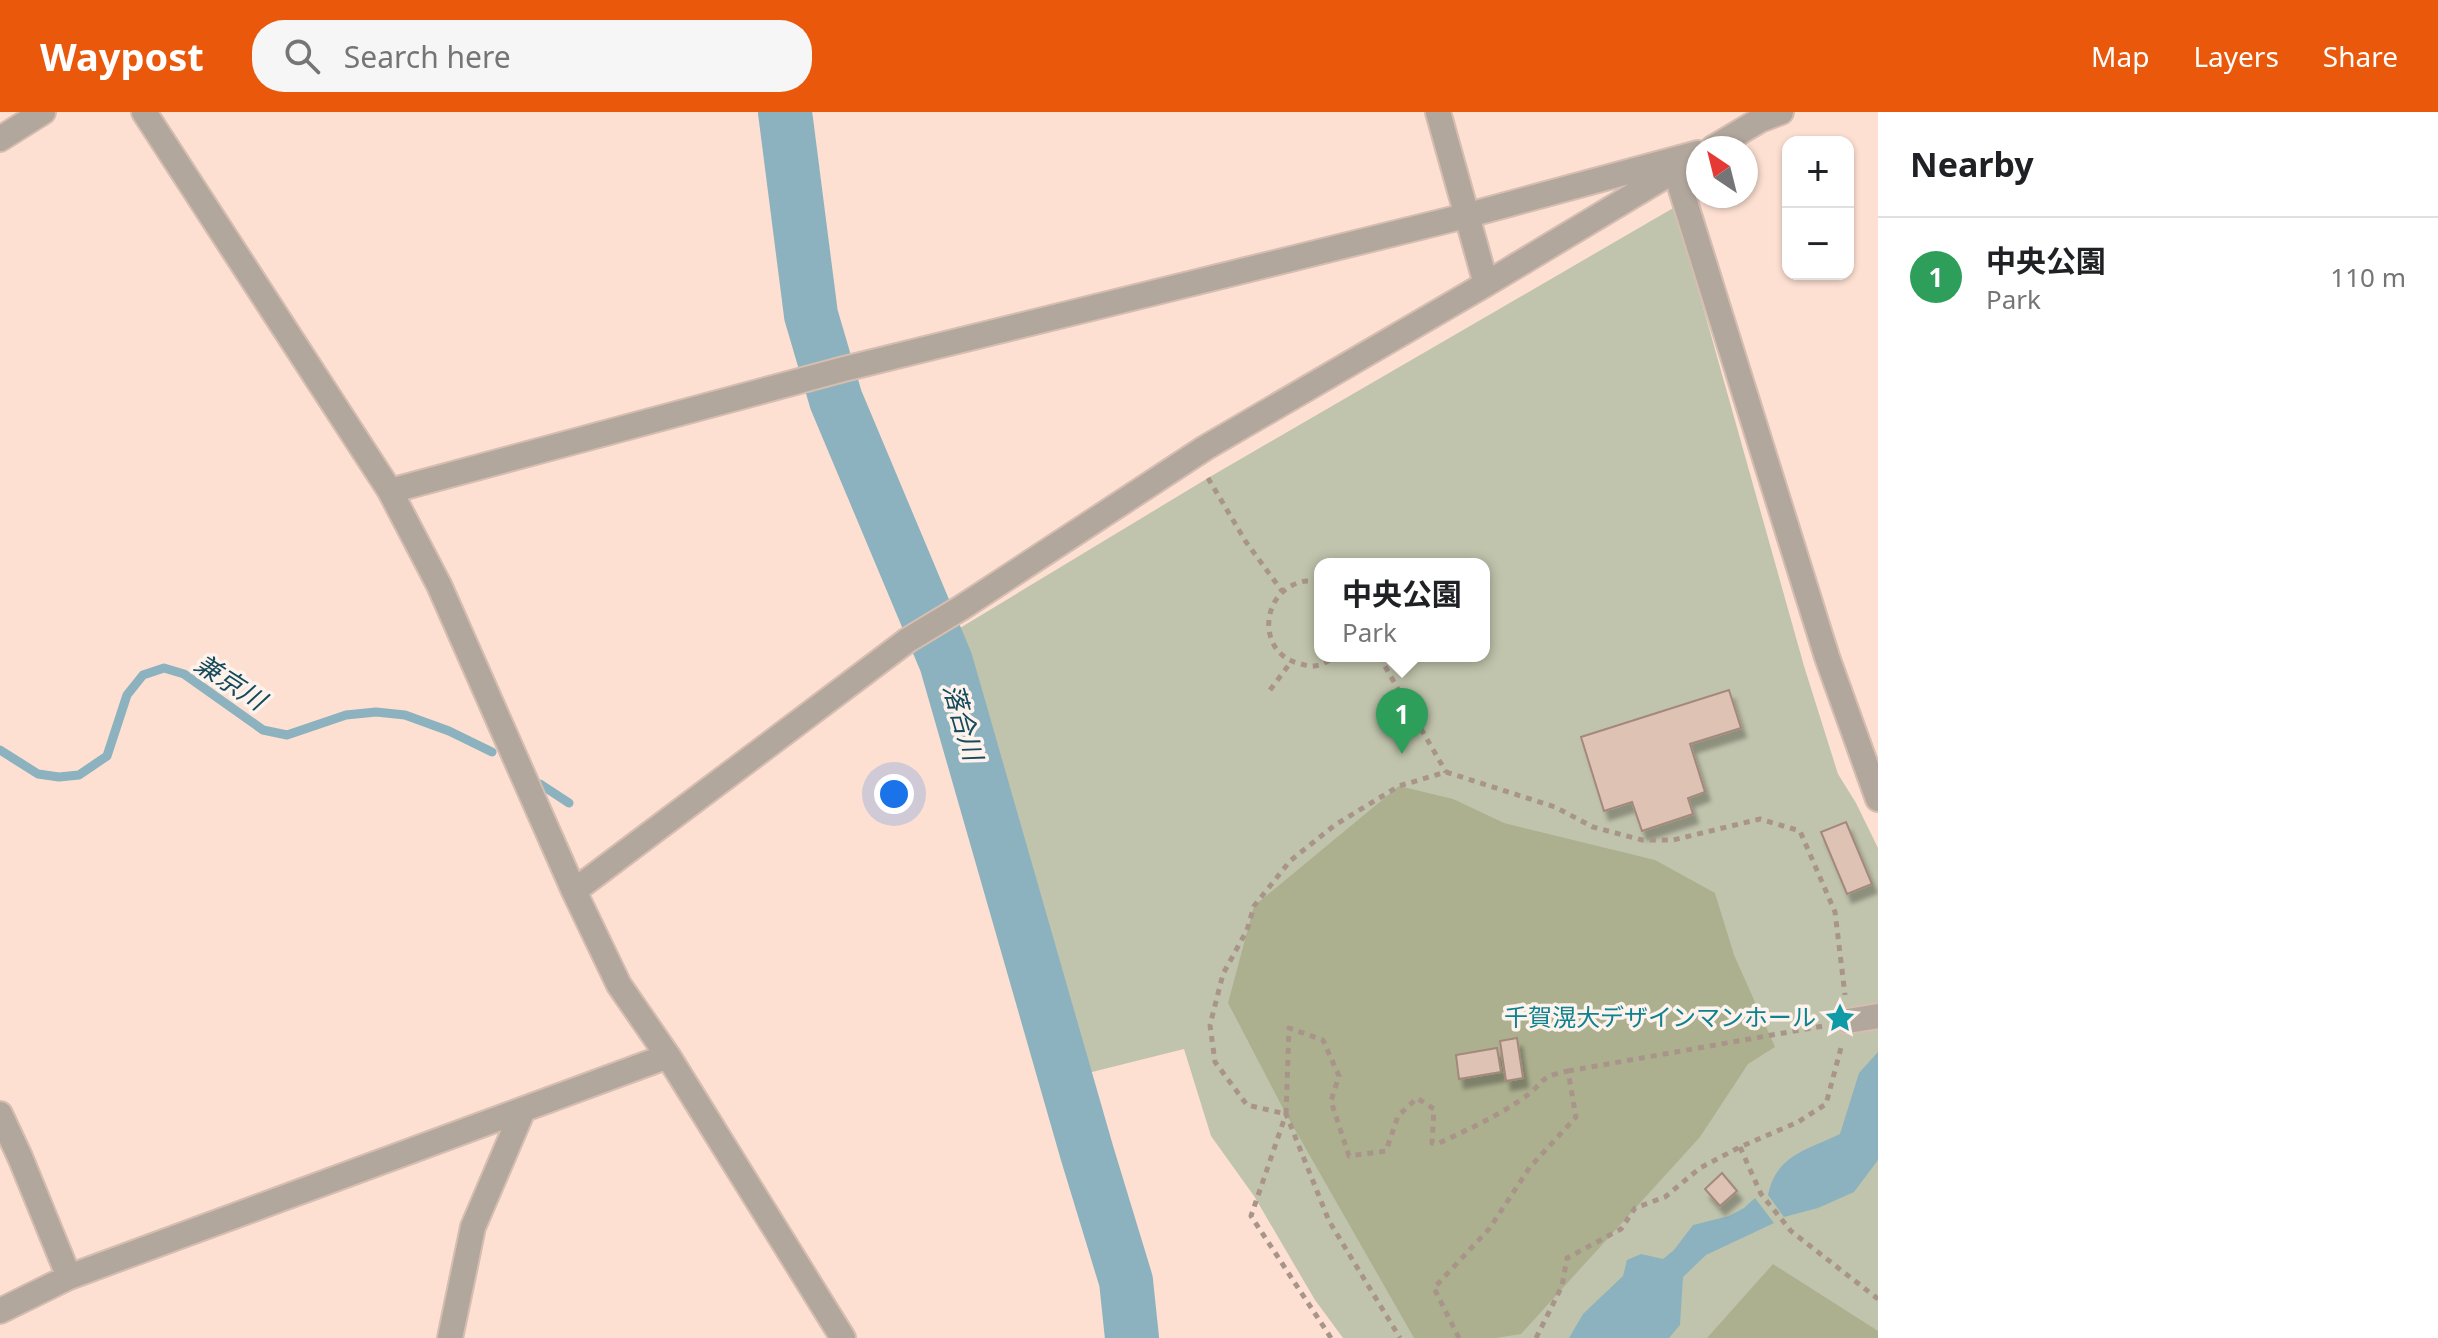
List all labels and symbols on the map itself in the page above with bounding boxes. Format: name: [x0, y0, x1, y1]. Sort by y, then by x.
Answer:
north arrow: [1686, 136, 1758, 208]
water label: 兼京川: [188, 645, 276, 719]
water label: 落合川: [936, 679, 993, 767]
pin: 1: [1376, 688, 1428, 754]
your location: [874, 774, 914, 814]
place label: 千賀滉大デザインマンホール: [1504, 1000, 1816, 1033]
place icon: 千賀滉大デザインマンホール: [1823, 1001, 1857, 1035]

